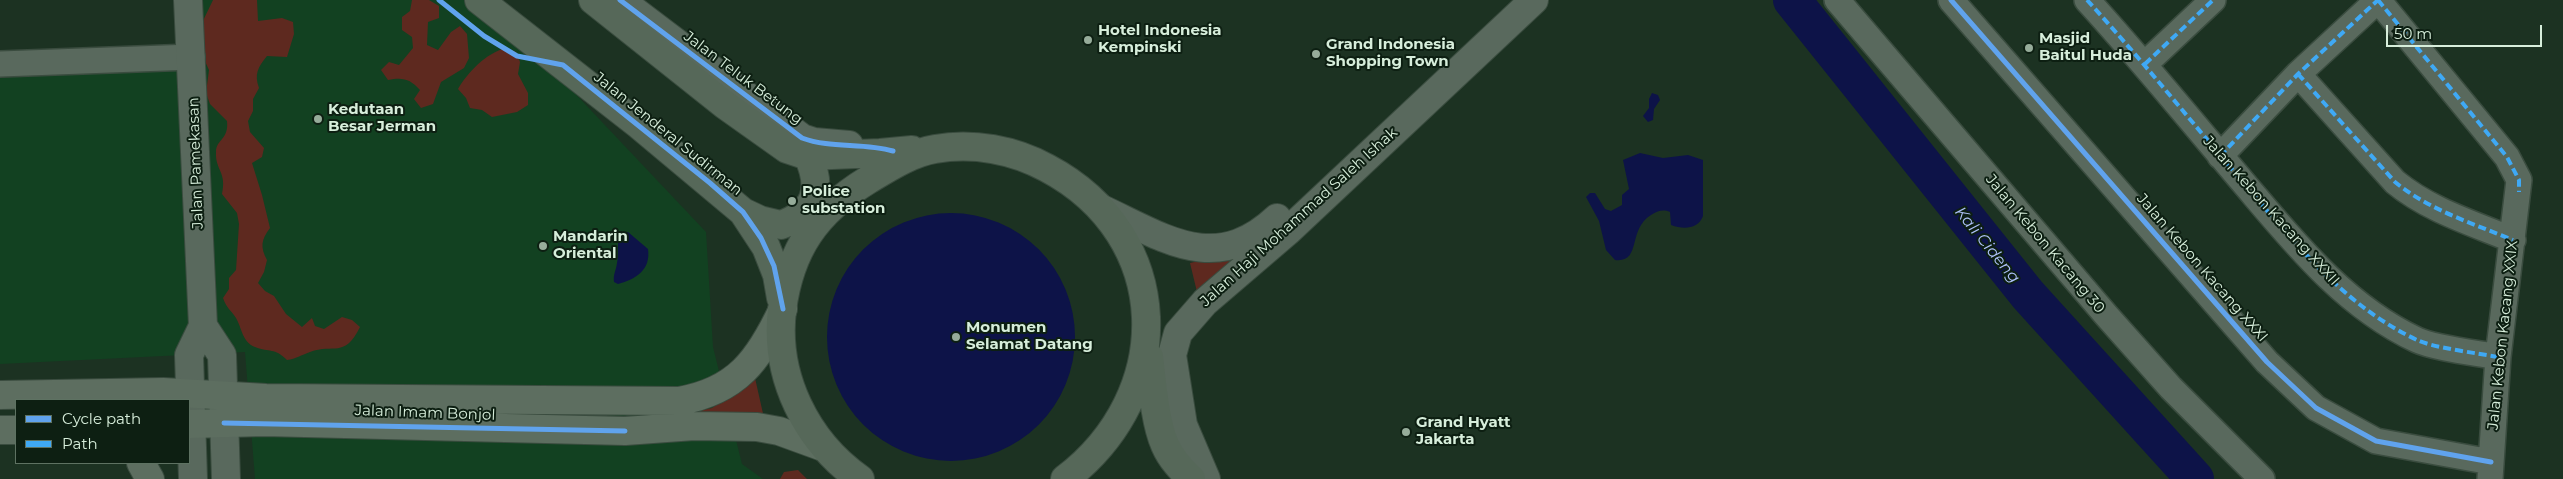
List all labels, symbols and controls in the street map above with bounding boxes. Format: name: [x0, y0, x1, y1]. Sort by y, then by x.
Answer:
scale bar: [2388, 15, 2544, 47]
place label: Hotel Indonesia Kempinski: [1098, 22, 1222, 57]
text: 50 m: [2394, 24, 2432, 43]
street label: Jalan Teluk Betung: [680, 27, 806, 129]
place label: Masjid Baitul Huda: [2039, 30, 2132, 65]
marker: Hotel Indonesia Kempinski: [1082, 34, 1094, 46]
place label: Grand Indonesia Shopping Town: [1326, 36, 1455, 71]
marker: Masjid Baitul Huda: [2023, 42, 2035, 54]
marker: Grand Indonesia Shopping Town: [1310, 48, 1322, 60]
street label: Jalan Jenderal Sudirman: [590, 69, 746, 199]
street label: Jalan Pamekasan: [185, 97, 207, 229]
place label: Kedutaan Besar Jerman: [328, 101, 436, 136]
marker: Kedutaan Besar Jerman: [312, 113, 324, 125]
street label: Jalan Haji Mohammad Saleh Ishak: [1197, 124, 1401, 310]
street label: Jalan Kebon Kacang XXXII: [2199, 133, 2343, 289]
street label: Jalan Kebon Kacang 30: [1982, 171, 2108, 317]
place label: Police substation: [802, 183, 885, 218]
street label: Jalan Kebon Kacang XXXI: [2133, 190, 2271, 346]
marker: Police substation: [786, 195, 798, 207]
water label: Kali Cideng: [1950, 203, 2024, 287]
place label: Mandarin Oriental: [553, 228, 628, 263]
street label: Jalan Kebon Kacang XXIX: [2484, 239, 2522, 431]
marker: Mandarin Oriental: [537, 240, 549, 252]
place label: Monumen Selamat Datang: [966, 319, 1093, 354]
marker: Monumen Selamat Datang: [950, 331, 962, 343]
legend: [15, 399, 190, 464]
street label: Jalan Imam Bonjol: [354, 402, 496, 424]
text: Cycle path: [62, 409, 141, 428]
place label: Grand Hyatt Jakarta: [1416, 414, 1511, 449]
marker: Grand Hyatt Jakarta: [1400, 426, 1412, 438]
text: Path: [62, 434, 98, 453]

